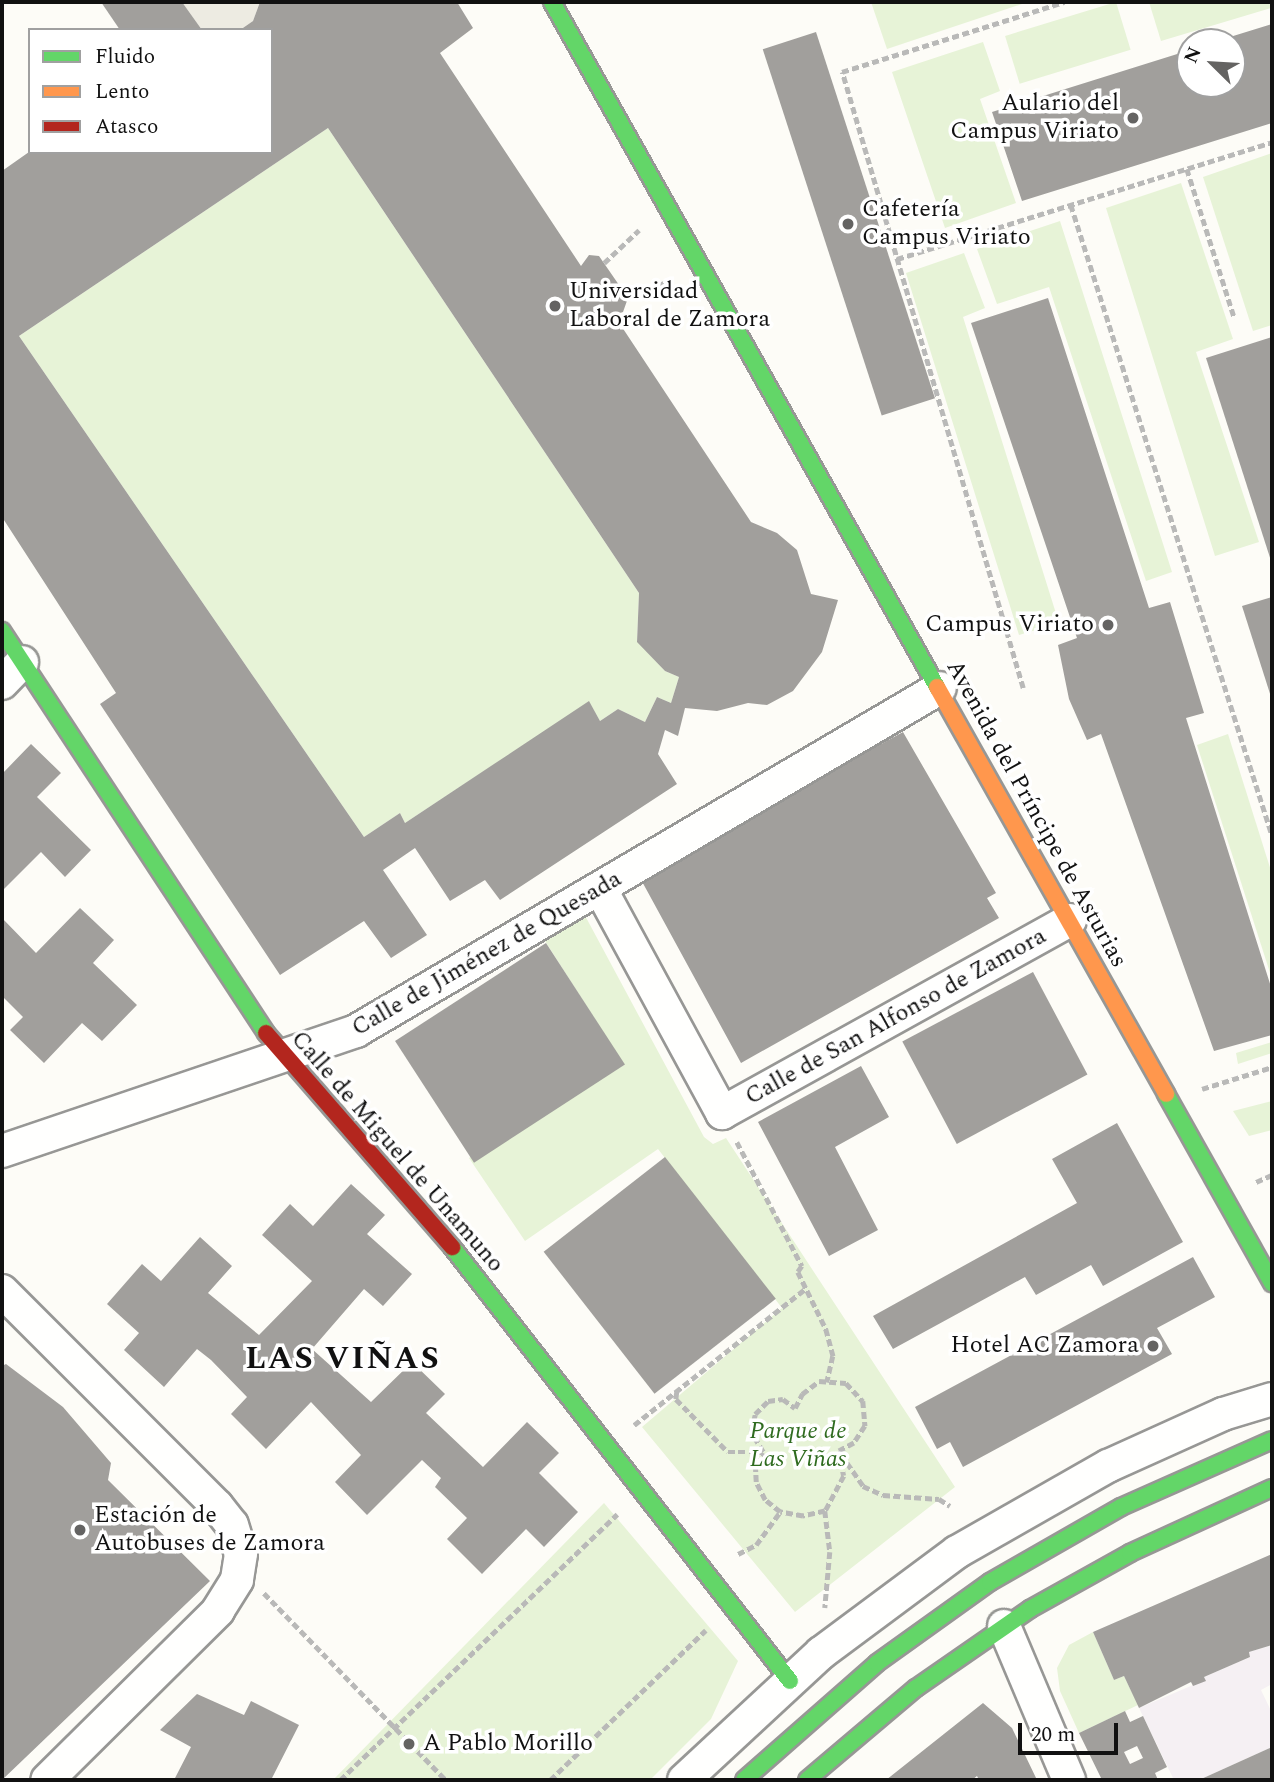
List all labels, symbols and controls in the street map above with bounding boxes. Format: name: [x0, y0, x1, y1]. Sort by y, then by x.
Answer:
legend: [28, 28, 273, 154]
north arrow: [1176, 28, 1246, 98]
text: Fluido: [95, 41, 155, 73]
text: N: [1177, 42, 1210, 68]
text: Lento: [95, 76, 149, 108]
place label: Aulario del Campus Viriato: [950, 90, 1119, 146]
marker: Aulario del Campus Viriato: [1125, 110, 1141, 126]
text: Atasco: [95, 111, 158, 143]
place label: Cafetería Campus Viriato: [862, 196, 1031, 252]
marker: Cafetería Campus Viriato: [840, 216, 856, 232]
place label: Universidad Laboral de Zamora: [569, 278, 770, 334]
marker: Universidad Laboral de Zamora: [547, 298, 563, 314]
place label: Campus Viriato: [925, 611, 1094, 639]
marker: Campus Viriato: [1100, 617, 1116, 633]
street label: Avenida del Príncipe de Asturias: [939, 655, 1133, 973]
street label: Calle de Jiménez de Quesada: [347, 865, 627, 1043]
street label: Calle de San Alfonso de Zamora: [741, 922, 1051, 1112]
street label: Calle de Miguel de Unamuno: [284, 1026, 510, 1278]
place label: Hotel AC Zamora: [950, 1332, 1139, 1360]
marker: Hotel AC Zamora: [1145, 1338, 1161, 1354]
district label: LAS VIÑAS: [246, 1340, 440, 1378]
park label: Parque de Las Viñas: [749, 1418, 847, 1474]
place label: Estación de Autobuses de Zamora: [94, 1502, 325, 1558]
marker: Estación de Autobuses de Zamora: [72, 1522, 88, 1538]
scale bar: [1022, 1708, 1122, 1752]
text: 20 m: [1031, 1719, 1075, 1751]
place label: A Pablo Morillo: [423, 1730, 593, 1758]
marker: A Pablo Morillo: [401, 1736, 417, 1752]

